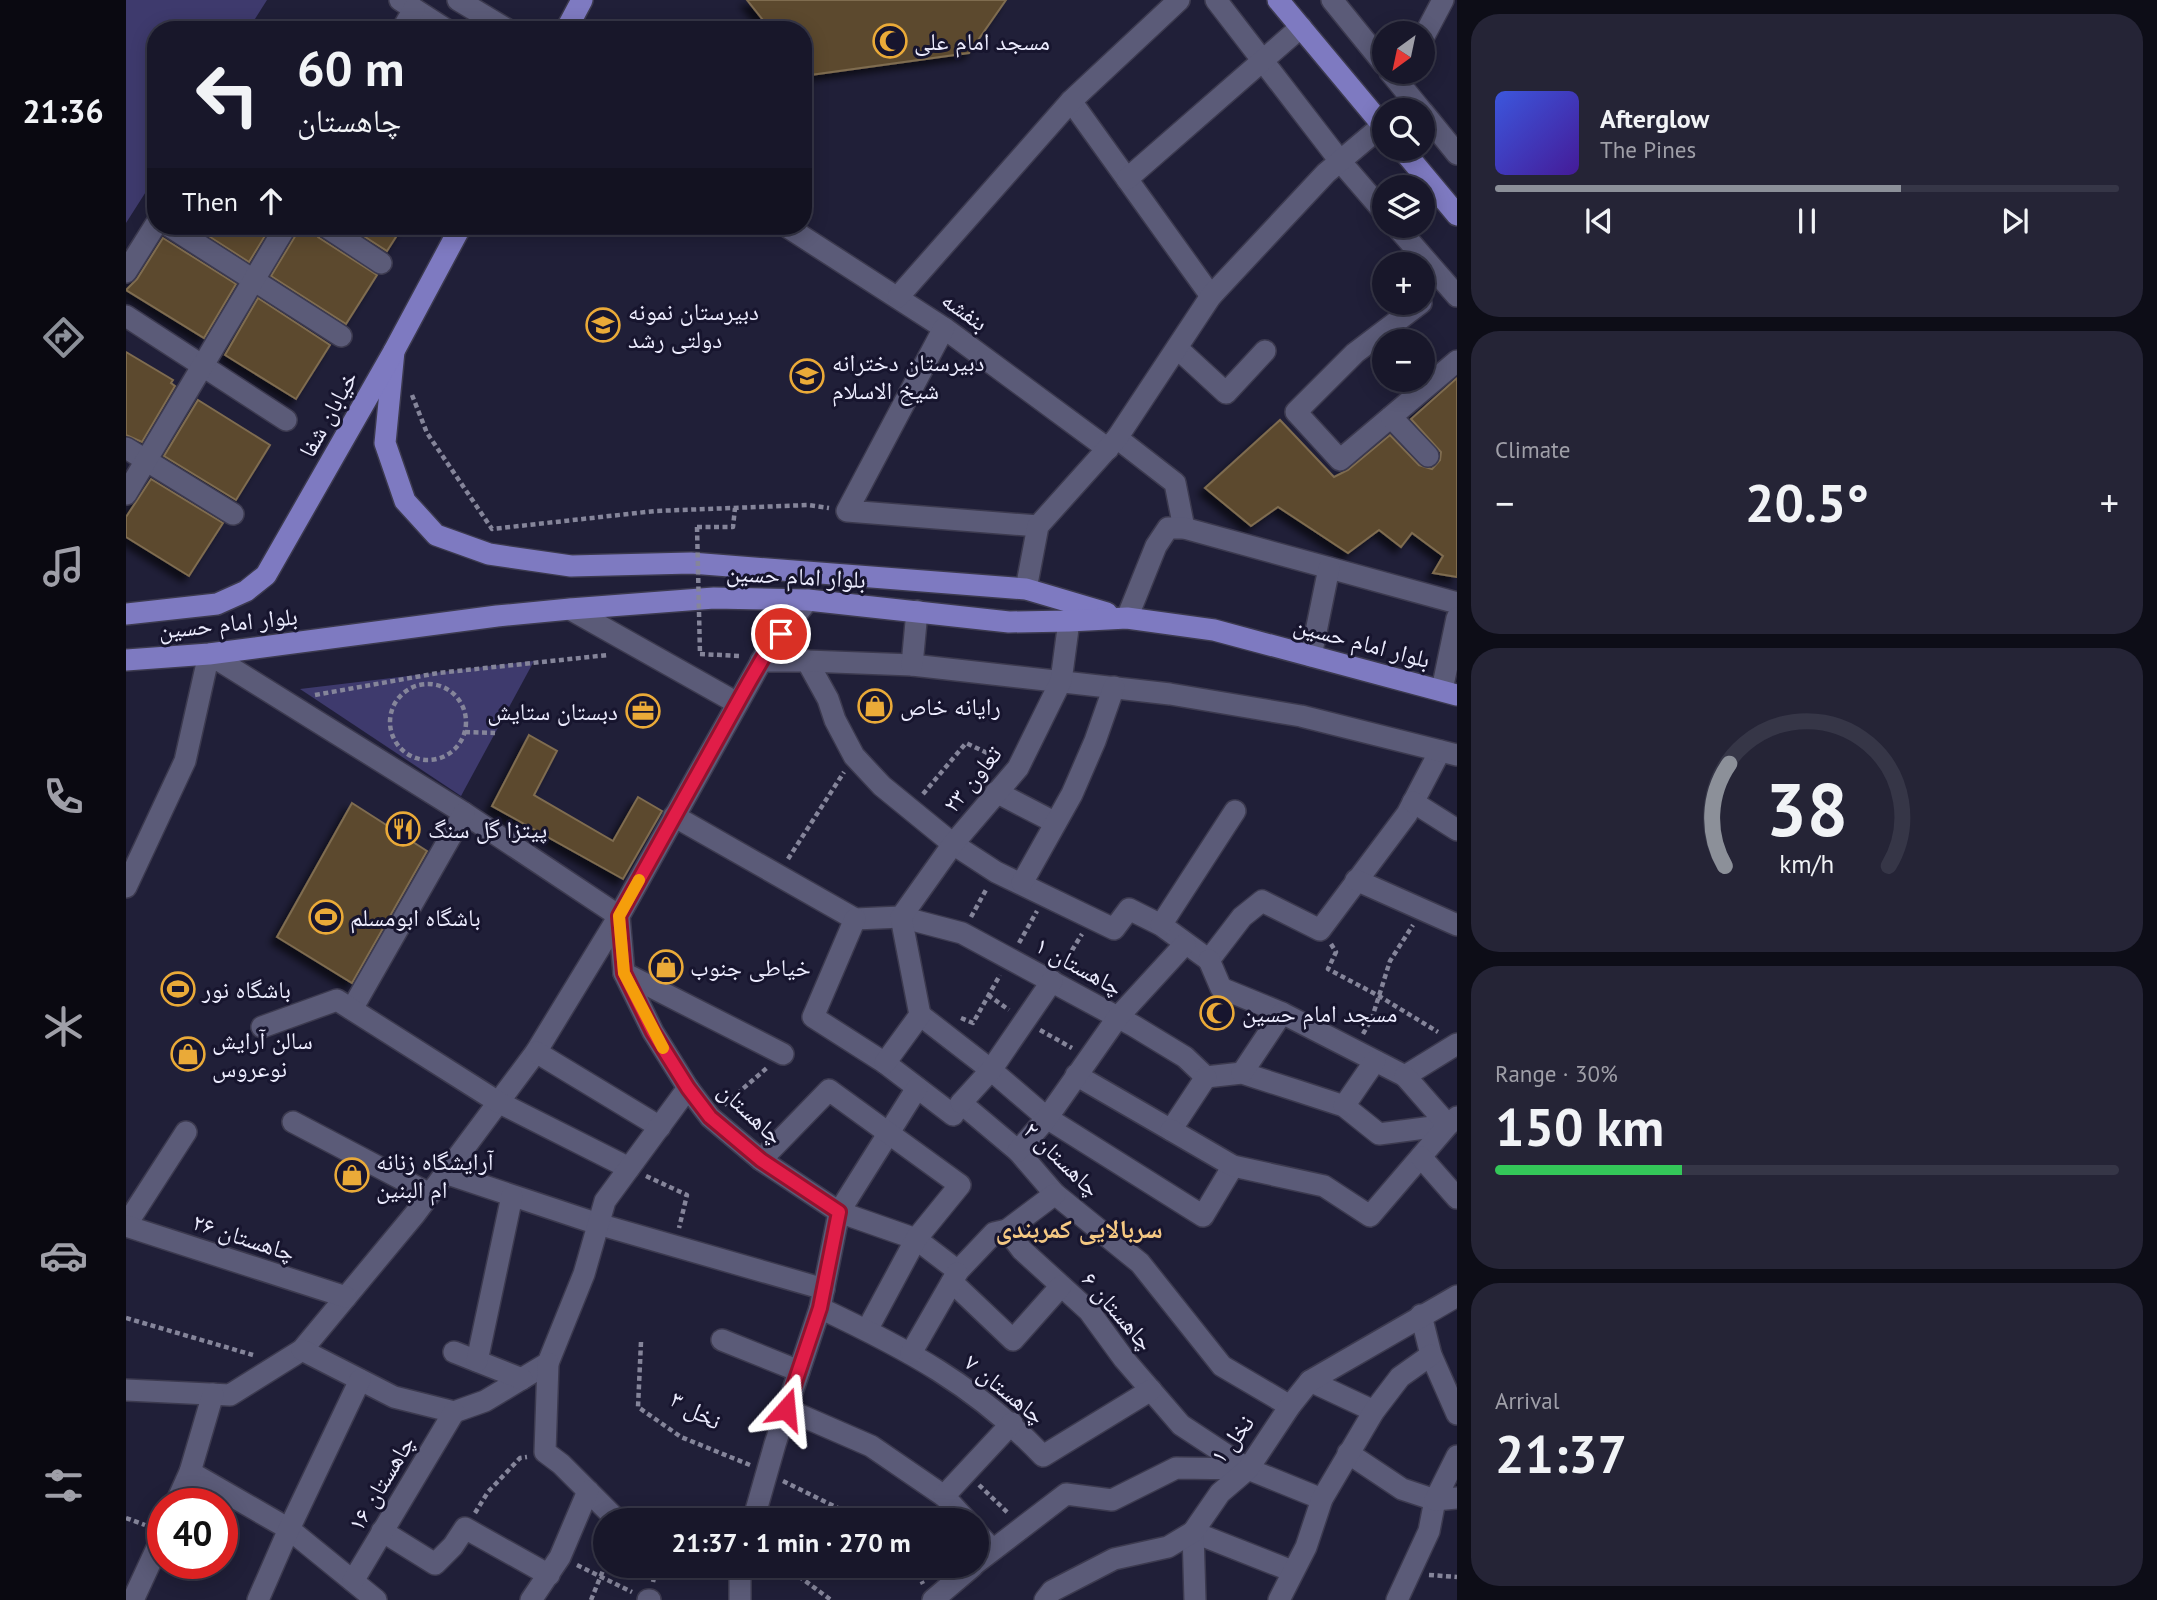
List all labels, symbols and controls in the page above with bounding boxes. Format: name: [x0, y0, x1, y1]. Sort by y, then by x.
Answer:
north arrow: [1372, 21, 1435, 84]
map controls: [1372, 21, 1435, 392]
mosque icon: مسجد امام علی: [871, 22, 909, 60]
place label: مسجد امام علی: [914, 26, 1050, 58]
text: 60 m: [297, 36, 404, 100]
icon: left: [182, 49, 273, 140]
text: 21:36: [22, 90, 104, 132]
button: search: [1372, 98, 1435, 161]
text: چاهستان: [297, 99, 401, 141]
text: Afterglow: [1600, 102, 1709, 135]
text: The Pines: [1600, 135, 1696, 164]
button: layers: [1372, 175, 1435, 238]
icon: ahead: [252, 182, 290, 220]
text: Then: [182, 185, 238, 218]
icon: previous: [1580, 202, 1618, 240]
icon: pause: [1788, 202, 1826, 240]
icon: next: [1996, 202, 2034, 240]
button: +: [1372, 252, 1435, 315]
street label: بنفشه: [936, 284, 994, 338]
place label: دبیرستان نمونه دولتی رشد: [628, 296, 759, 355]
school or university icon: دبیرستان نمونه دولتی رشد: [584, 306, 622, 344]
icon: directions: [39, 313, 88, 362]
button: −: [1372, 329, 1435, 392]
place label: دبیرستان دخترانه شیخ الاسلام: [832, 347, 985, 407]
school or university icon: دبیرستان دخترانه شیخ الاسلام: [788, 357, 826, 395]
street label: خیابان شفا: [292, 365, 364, 463]
text: Climate: [1495, 435, 1570, 464]
text: 20.5°: [1745, 469, 1869, 536]
text: −: [1495, 478, 1514, 527]
text: +: [2100, 478, 2119, 527]
icon: music: [39, 542, 88, 591]
street label: بلوار امام حسین: [725, 557, 867, 596]
street label: بلوار امام حسین: [157, 600, 299, 647]
pin: [751, 604, 811, 664]
street label: بلوار امام حسین: [1290, 609, 1434, 676]
icon: arrive: [762, 615, 800, 653]
shop icon: رایانه خاص: [856, 687, 894, 725]
place label: رایانه خاص: [900, 691, 1001, 722]
office icon: دبستان ستایش: [624, 692, 662, 730]
place label: دبستان ستایش: [487, 696, 618, 727]
street label: تعاون ۲۳: [936, 739, 1008, 819]
text: 38: [1766, 762, 1848, 856]
icon: phone: [39, 772, 88, 821]
restaurant icon: پیتزا گل سنگ: [384, 810, 422, 848]
place label: پیتزا گل سنگ: [428, 814, 547, 845]
text: km/h: [1780, 848, 1834, 880]
sports icon: باشگاه ابومسلم: [307, 898, 345, 936]
place label: باشگاه ابومسلم: [350, 902, 481, 934]
street label: چاهستان ۱: [1030, 929, 1128, 1003]
shop icon: خیاطی جنوب: [647, 948, 685, 986]
place label: خیاطی جنوب: [690, 952, 811, 983]
sports icon: باشگاه نور: [159, 970, 197, 1008]
place label: باشگاه نور: [201, 974, 291, 1005]
mosque icon: مسجد امام حسین: [1198, 994, 1236, 1032]
place label: مسجد امام حسین: [1242, 998, 1397, 1030]
icon: climate: [39, 1002, 88, 1051]
place label: سالن آرایش نوعروس: [212, 1025, 313, 1084]
shop icon: سالن آرایش نوعروس: [169, 1035, 207, 1073]
text: Range · 30%: [1495, 1059, 1618, 1088]
street label: چاهستان: [712, 1075, 790, 1151]
text: 150 km: [1495, 1093, 1664, 1160]
street label: چاهستان ۲: [1017, 1115, 1107, 1203]
place label: آرایشگاه زنانه ام البنین: [376, 1146, 494, 1206]
shop icon: آرایشگاه زنانه ام البنین: [333, 1156, 371, 1194]
street label: چاهستان ۲۶: [189, 1206, 299, 1268]
district label: سربالایی کمربندی: [995, 1212, 1163, 1245]
icon: car: [39, 1231, 88, 1280]
street label: چاهستان ۶: [1075, 1265, 1161, 1357]
street label: چاهستان ۷: [958, 1347, 1052, 1431]
position arrow: [749, 1372, 823, 1446]
street label: نخل ۳: [665, 1383, 727, 1437]
text: Arrival: [1495, 1386, 1559, 1415]
street label: نخل ۱: [1203, 1408, 1261, 1470]
text: 21:37: [1495, 1420, 1627, 1487]
street label: چاهستان ۱۶: [340, 1430, 422, 1536]
icon: filters: [39, 1461, 88, 1510]
speed limit sign: 40: [147, 1488, 238, 1579]
text: 21:37 · 1 min · 270 m: [671, 1526, 911, 1559]

